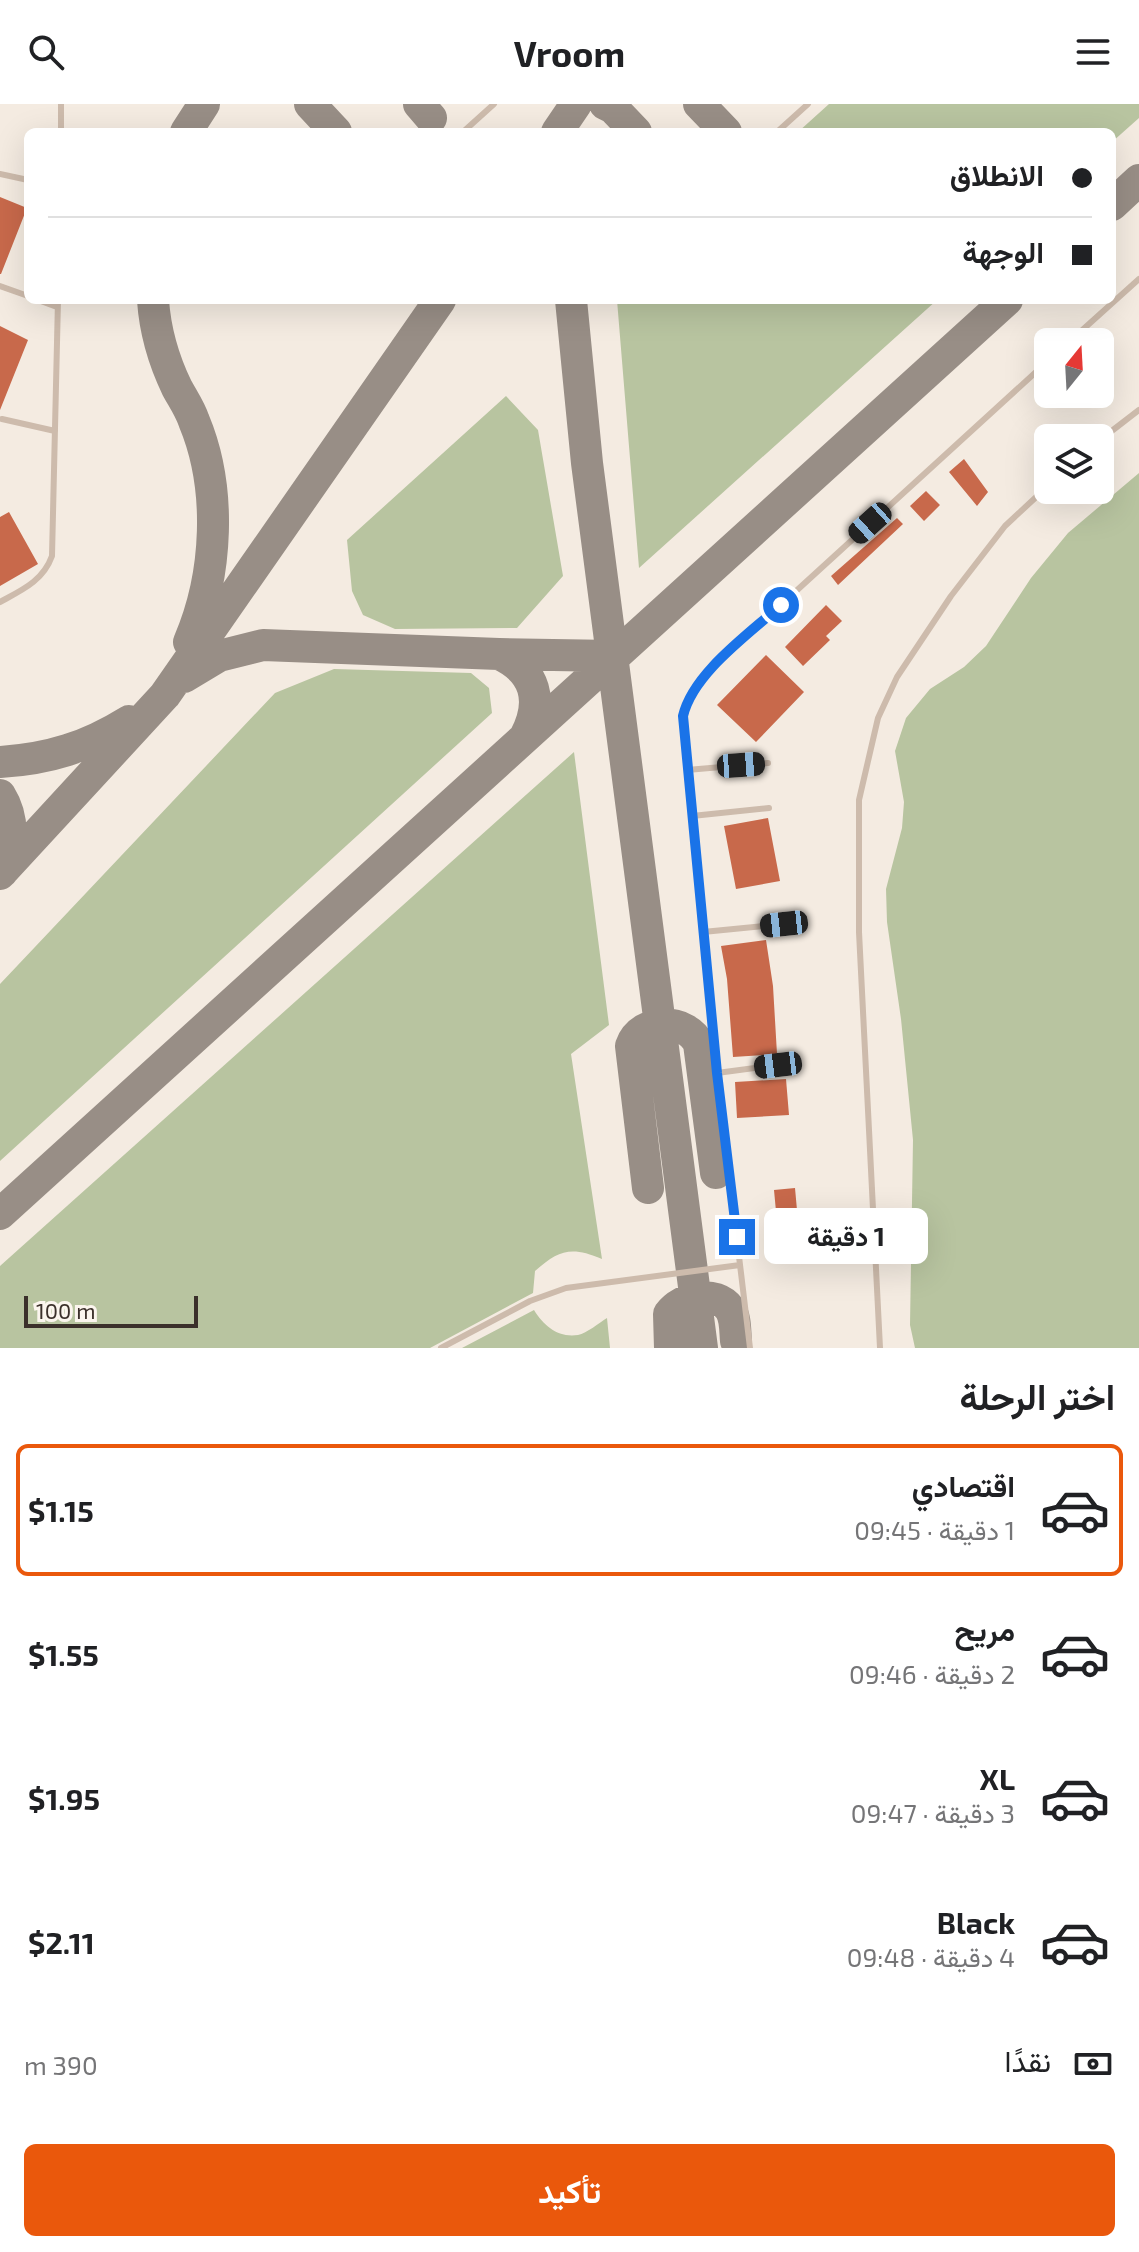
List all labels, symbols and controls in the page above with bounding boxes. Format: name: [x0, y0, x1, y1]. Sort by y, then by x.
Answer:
icon: search: [24, 30, 68, 74]
icon: menu: [1071, 30, 1115, 74]
text: Vroom: [514, 31, 625, 74]
text: الانطلاق: [950, 156, 1044, 192]
text: الوجهة: [962, 233, 1044, 269]
north arrow: [1034, 328, 1114, 408]
map controls: [1034, 328, 1114, 504]
button: layers: [1034, 424, 1114, 504]
car: [844, 498, 896, 548]
route start: [763, 587, 799, 623]
car: [716, 751, 766, 779]
car: [759, 910, 809, 938]
car: [753, 1050, 803, 1080]
callout: 1 دقيقة: [765, 1209, 929, 1265]
route end: [719, 1219, 755, 1255]
text: 1 دقيقة: [807, 1220, 885, 1251]
scale bar: [24, 1292, 198, 1328]
text: 100 m: [36, 1297, 95, 1323]
text: اختر الرحلة: [960, 1374, 1115, 1417]
text: اقتصادي: [912, 1467, 1015, 1503]
icon: car: [1039, 1474, 1111, 1546]
text: $1.15: [28, 1492, 94, 1528]
text: 1 دقيقة · 09:45: [854, 1514, 1015, 1545]
text: مريح: [955, 1611, 1015, 1647]
icon: car: [1039, 1618, 1111, 1690]
text: $1.55: [28, 1636, 99, 1672]
text: 2 دقيقة · 09:46: [849, 1658, 1015, 1689]
text: XL: [980, 1760, 1015, 1796]
icon: car: [1039, 1762, 1111, 1834]
text: $1.95: [28, 1780, 100, 1816]
text: 3 دقيقة · 09:47: [851, 1797, 1015, 1828]
text: Black: [937, 1904, 1015, 1940]
icon: car: [1039, 1906, 1111, 1978]
text: $2.11: [28, 1924, 95, 1960]
text: 4 دقيقة · 09:48: [847, 1941, 1015, 1972]
text: نقدًا: [1005, 2042, 1051, 2078]
icon: cash: [1071, 2042, 1115, 2086]
text: 390 m: [24, 2049, 98, 2080]
button: تأكيد: [24, 2144, 1115, 2236]

